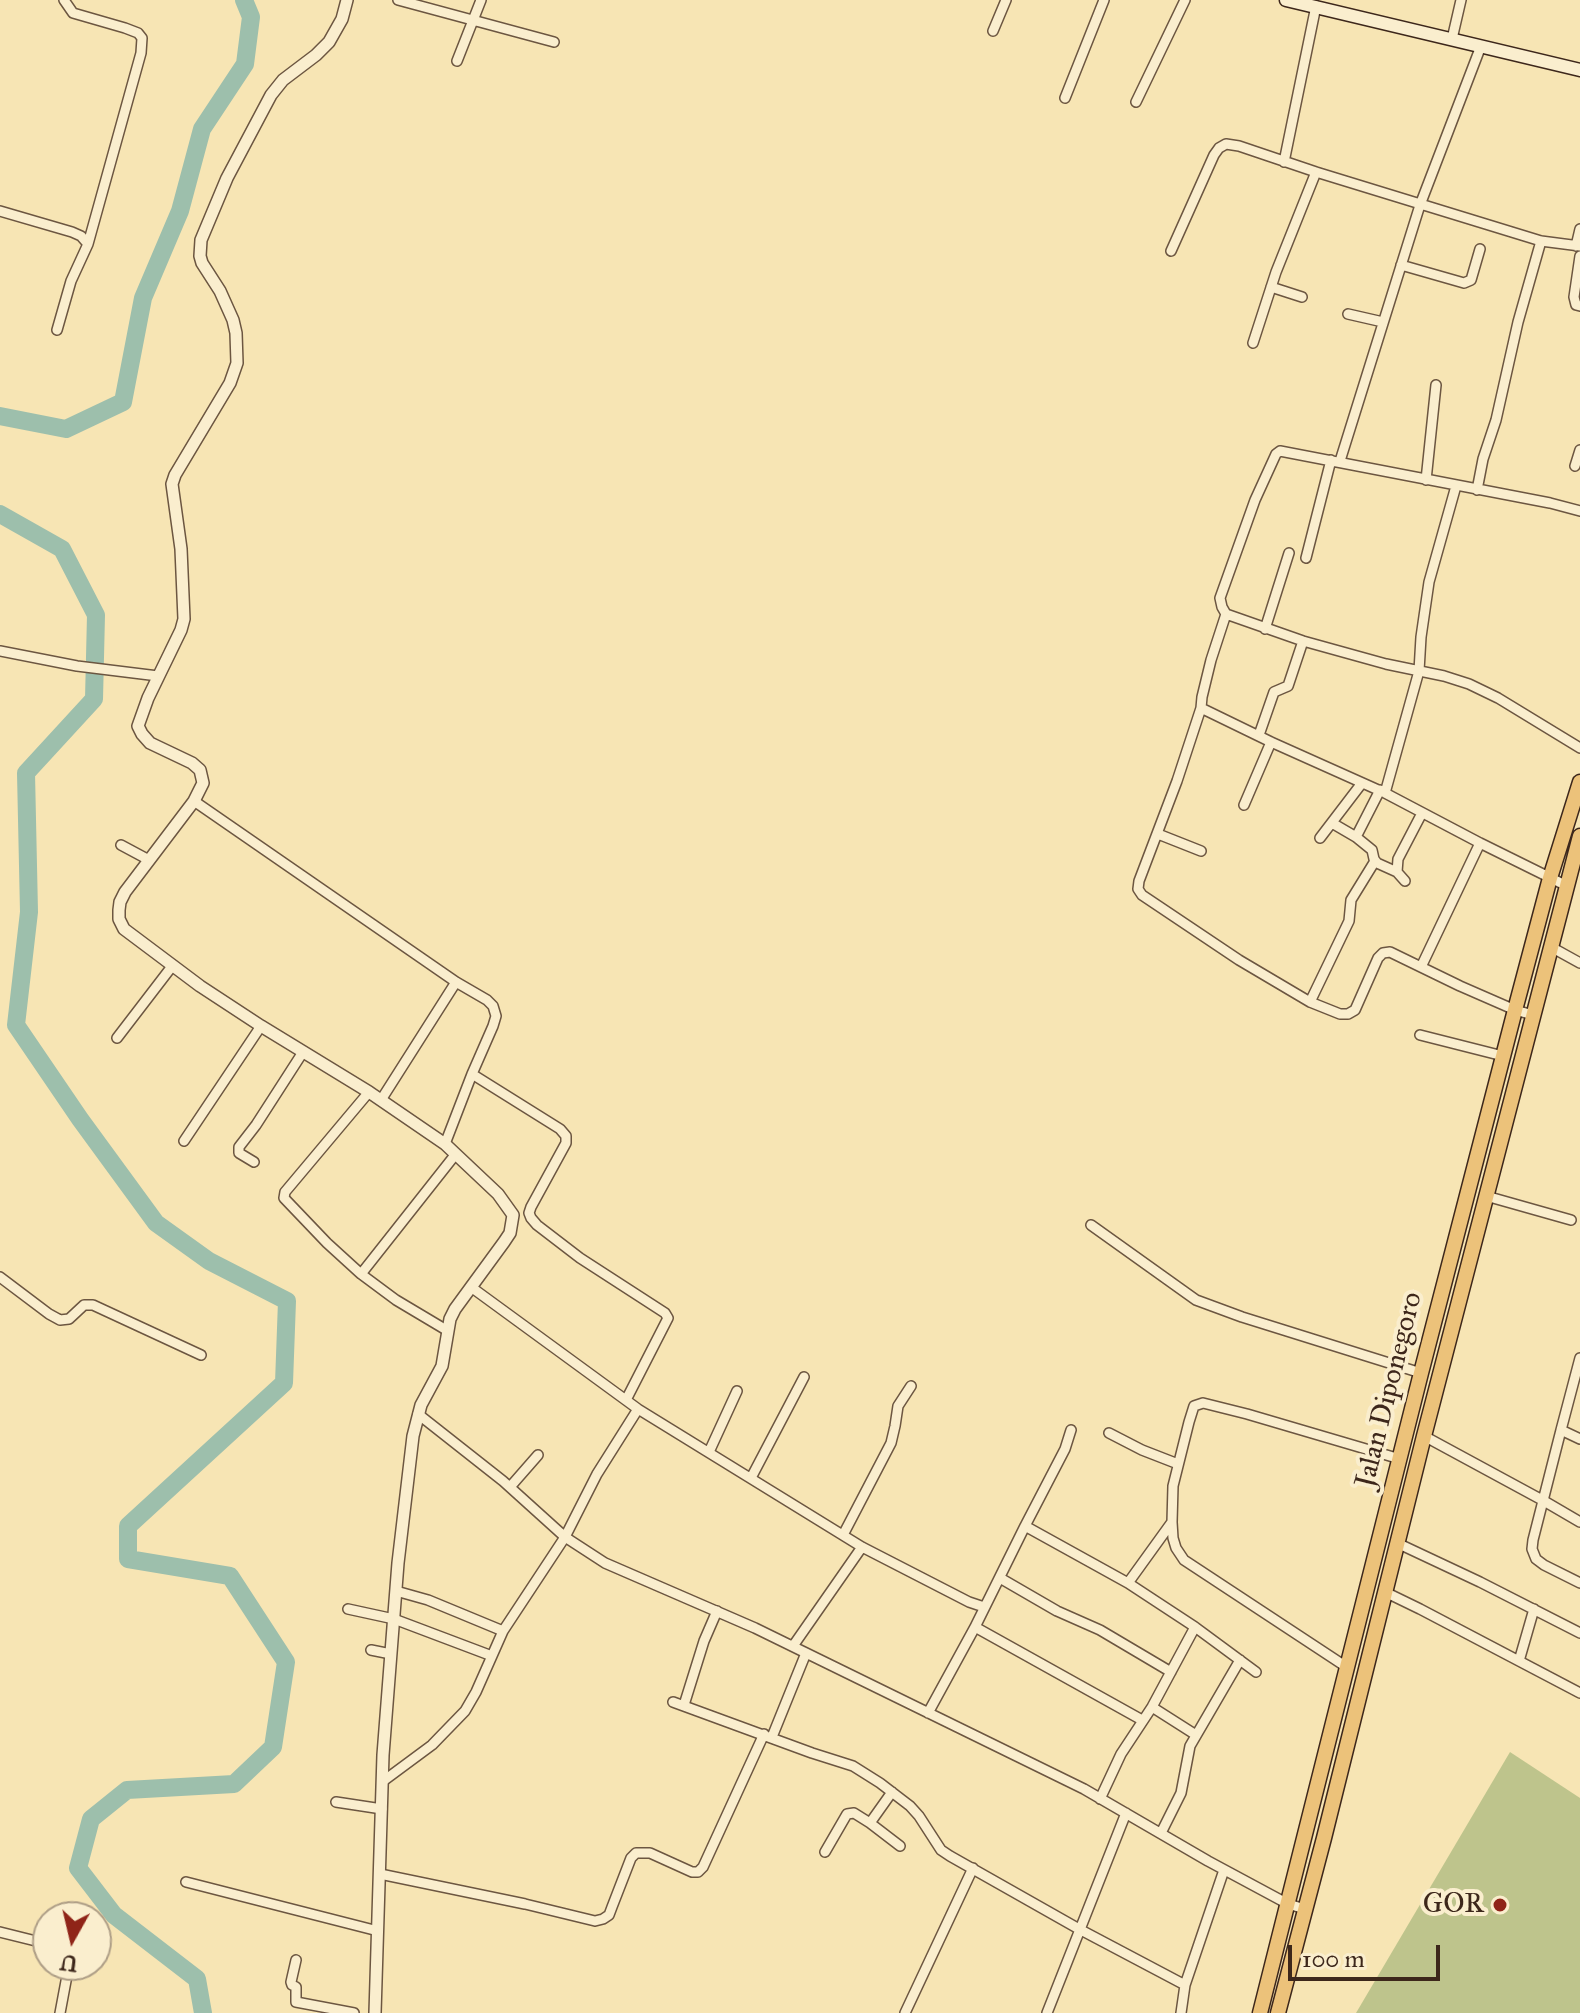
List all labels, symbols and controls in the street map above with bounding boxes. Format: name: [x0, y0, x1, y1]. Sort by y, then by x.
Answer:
street label: Jalan Diponegoro: [1350, 1289, 1430, 1491]
place label: GOR: [1423, 1888, 1484, 1922]
marker: GOR: [1491, 1896, 1509, 1914]
north arrow: [32, 1901, 112, 1981]
scale bar: [1292, 1929, 1444, 1979]
text: 100 m: [1302, 1944, 1365, 1974]
text: U: [58, 1949, 79, 1978]

